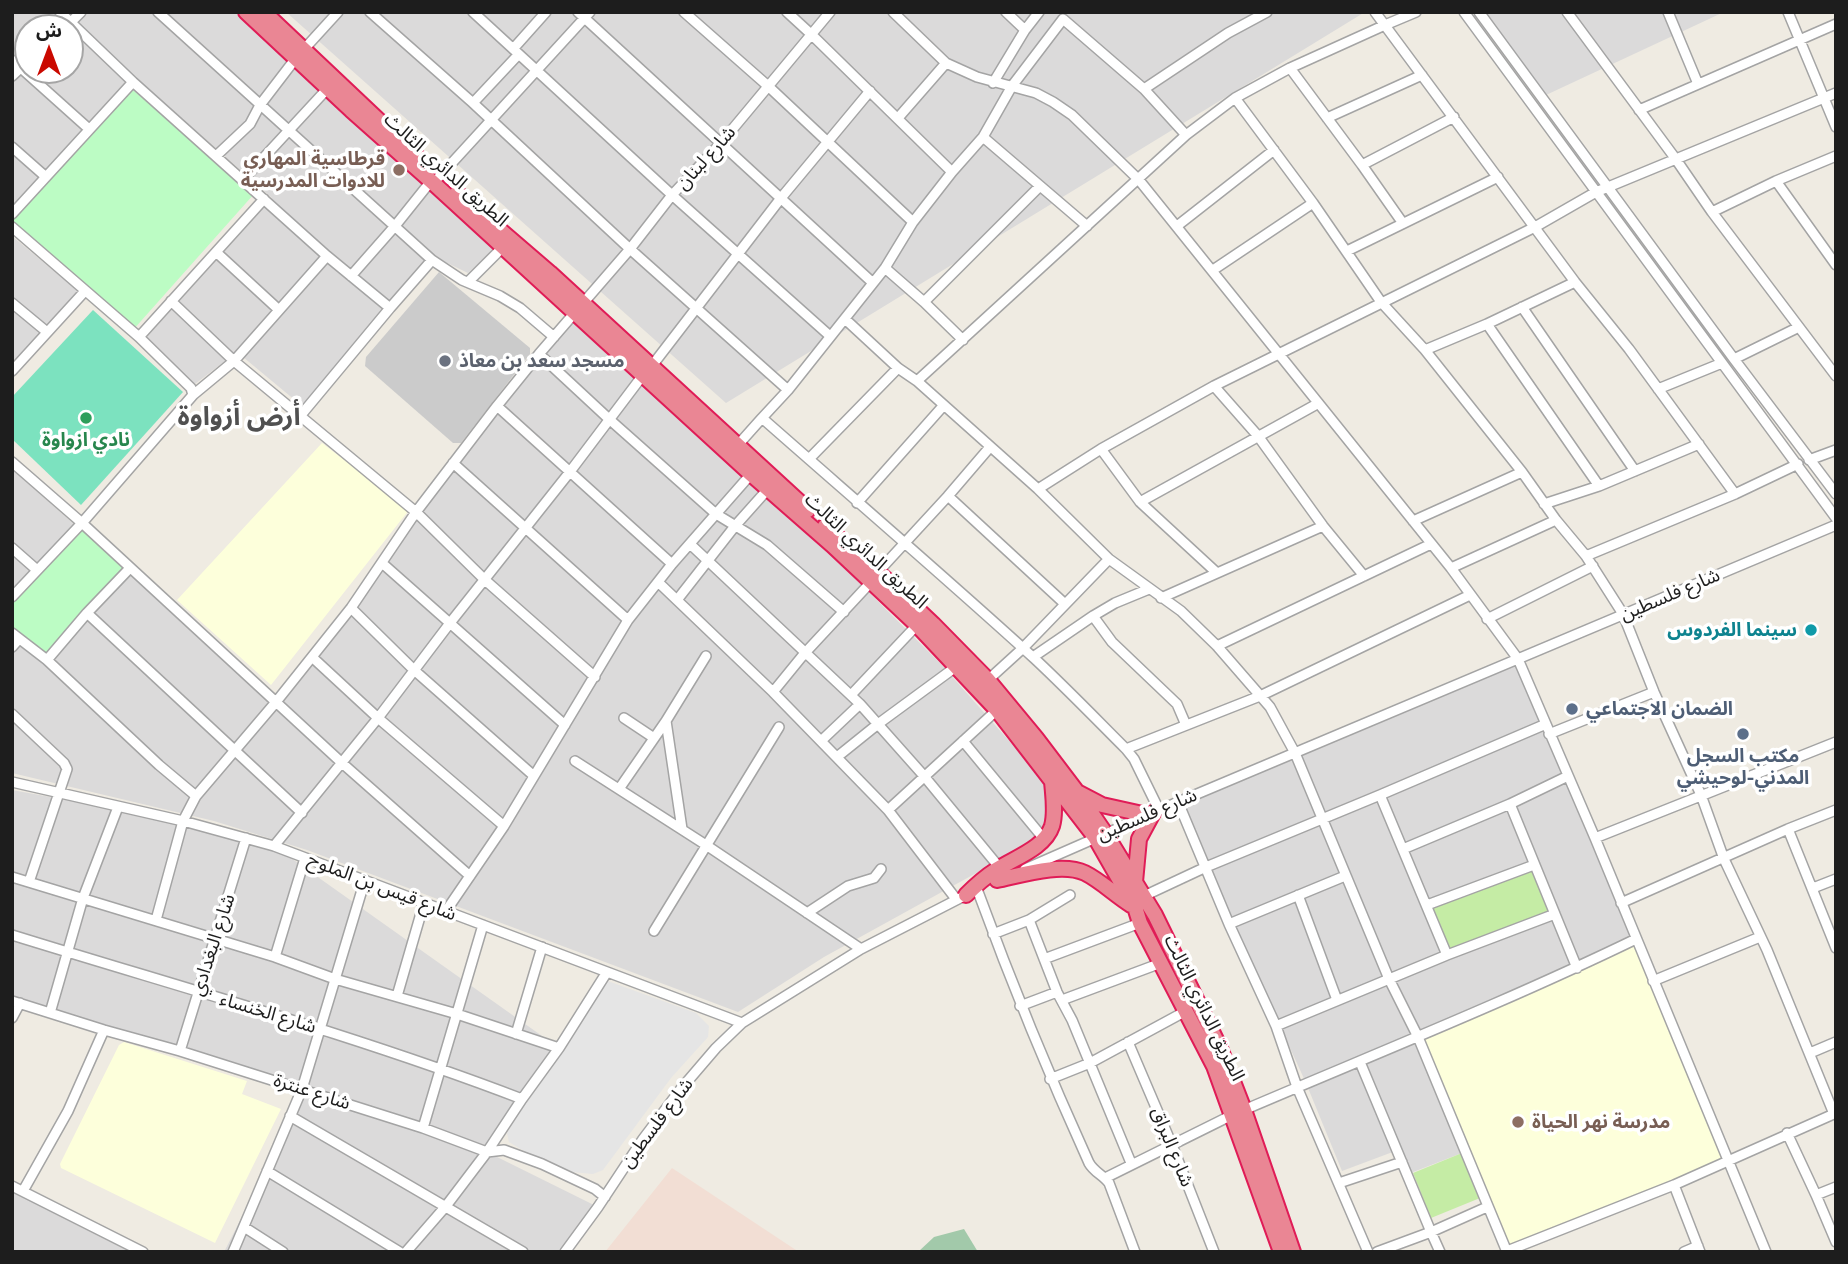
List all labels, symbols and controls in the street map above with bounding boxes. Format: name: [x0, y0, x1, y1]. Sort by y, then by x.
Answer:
north arrow: [14, 14, 84, 84]
text: ش: [36, 19, 62, 41]
street label: الطريق الدائري الثالث: [379, 108, 513, 232]
street label: شارع لبنان: [671, 121, 741, 195]
place label: قرطاسية المهاري للادوات المدرسية: [241, 148, 385, 192]
marker: قرطاسية المهاري للادوات المدرسية: [391, 162, 407, 178]
place label: مسجد سعد بن معاذ: [459, 350, 624, 372]
marker: مسجد سعد بن معاذ: [437, 353, 453, 369]
district label: أرض أزواوة: [177, 401, 301, 433]
marker: نادي ازواوة: [78, 410, 94, 426]
place label: نادي ازواوة: [42, 429, 130, 451]
street label: الطريق الدائري الثالث: [800, 488, 932, 614]
street label: شارع فلسطين: [1616, 564, 1724, 626]
place label: سينما الفردوس: [1667, 619, 1797, 641]
marker: سينما الفردوس: [1803, 622, 1819, 638]
place label: الضمان الاجتماعي: [1586, 698, 1733, 720]
marker: الضمان الاجتماعي: [1564, 701, 1580, 717]
marker: مكتب السجل المدني-لوحيشي: [1735, 726, 1751, 742]
place label: مكتب السجل المدني-لوحيشي: [1677, 745, 1809, 789]
street label: شارع فلسطين: [1093, 784, 1201, 846]
street label: شارع قيس بن الملوح: [304, 848, 460, 926]
street label: شارع البغدادي: [186, 891, 240, 999]
street label: الطريق الدائري الثالث: [1159, 931, 1249, 1085]
street label: شارع الخنساء: [217, 988, 319, 1038]
street label: شارع عنترة: [271, 1069, 353, 1115]
street label: شارع فلسطين: [616, 1074, 698, 1172]
street label: شارع البراق: [1146, 1104, 1198, 1190]
place label: مدرسة نهر الحياة: [1532, 1111, 1670, 1133]
marker: مدرسة نهر الحياة: [1510, 1114, 1526, 1130]

